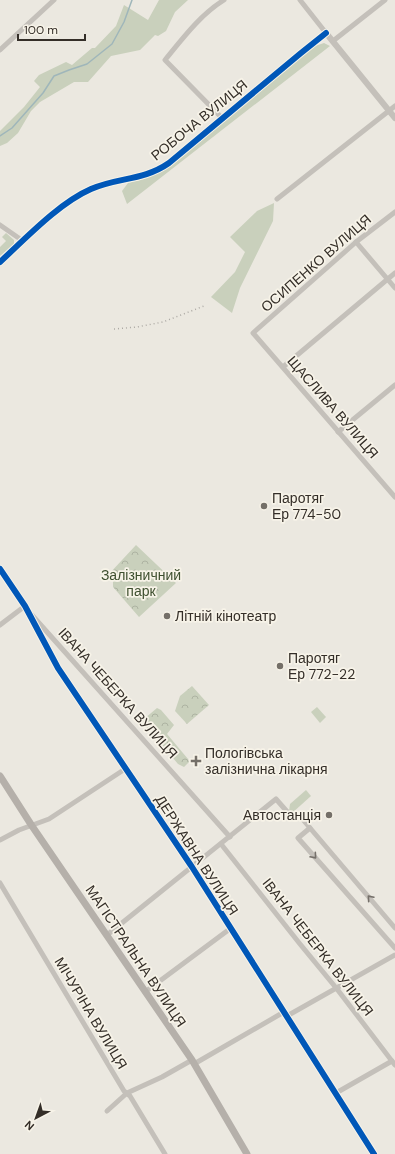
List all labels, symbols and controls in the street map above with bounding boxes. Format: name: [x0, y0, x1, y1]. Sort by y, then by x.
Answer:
scale bar: [18, 16, 85, 42]
text: 100 m: [24, 22, 58, 38]
street label: РОБОЧА ВУЛИЦЯ: [147, 76, 251, 164]
street label: ОСИПЕНКО ВУЛИЦЯ: [257, 210, 375, 316]
street label: ЩАСЛИВА ВУЛИЦЯ: [284, 352, 382, 462]
place label: Паротяг Ер 774-50: [272, 489, 341, 523]
marker: Паротяг Ер 774-50: [259, 501, 269, 511]
park label: Залізничний парк: [101, 566, 181, 600]
place label: Літній кінотеатр: [175, 607, 276, 625]
marker: Літній кінотеатр: [162, 611, 172, 621]
street label: ІВАНА ЧЕБЕРКА ВУЛИЦЯ: [54, 624, 182, 762]
place label: Паротяг Ер 772-22: [288, 649, 355, 683]
marker: Паротяг Ер 772-22: [275, 661, 285, 671]
place label: Пологівська залізнична лікарня: [205, 744, 328, 778]
marker: Пологівська залізнична лікарня: [190, 755, 202, 767]
street label: ДЕРЖАВНА ВУЛИЦЯ: [151, 791, 243, 919]
place label: Автостанція: [243, 806, 321, 824]
marker: Автостанція: [324, 810, 334, 820]
one-way arrow: [310, 851, 317, 859]
street label: ІВАНА ЧЕБЕРКА ВУЛИЦЯ: [259, 874, 377, 1020]
street label: МАГІСТРАЛЬНА ВУЛИЦЯ: [82, 882, 190, 1030]
one-way arrow: [367, 896, 374, 903]
street label: МІЧУРІНА ВУЛИЦЯ: [51, 954, 131, 1072]
north arrow: [16, 1098, 56, 1138]
text: N: [22, 1118, 37, 1133]

